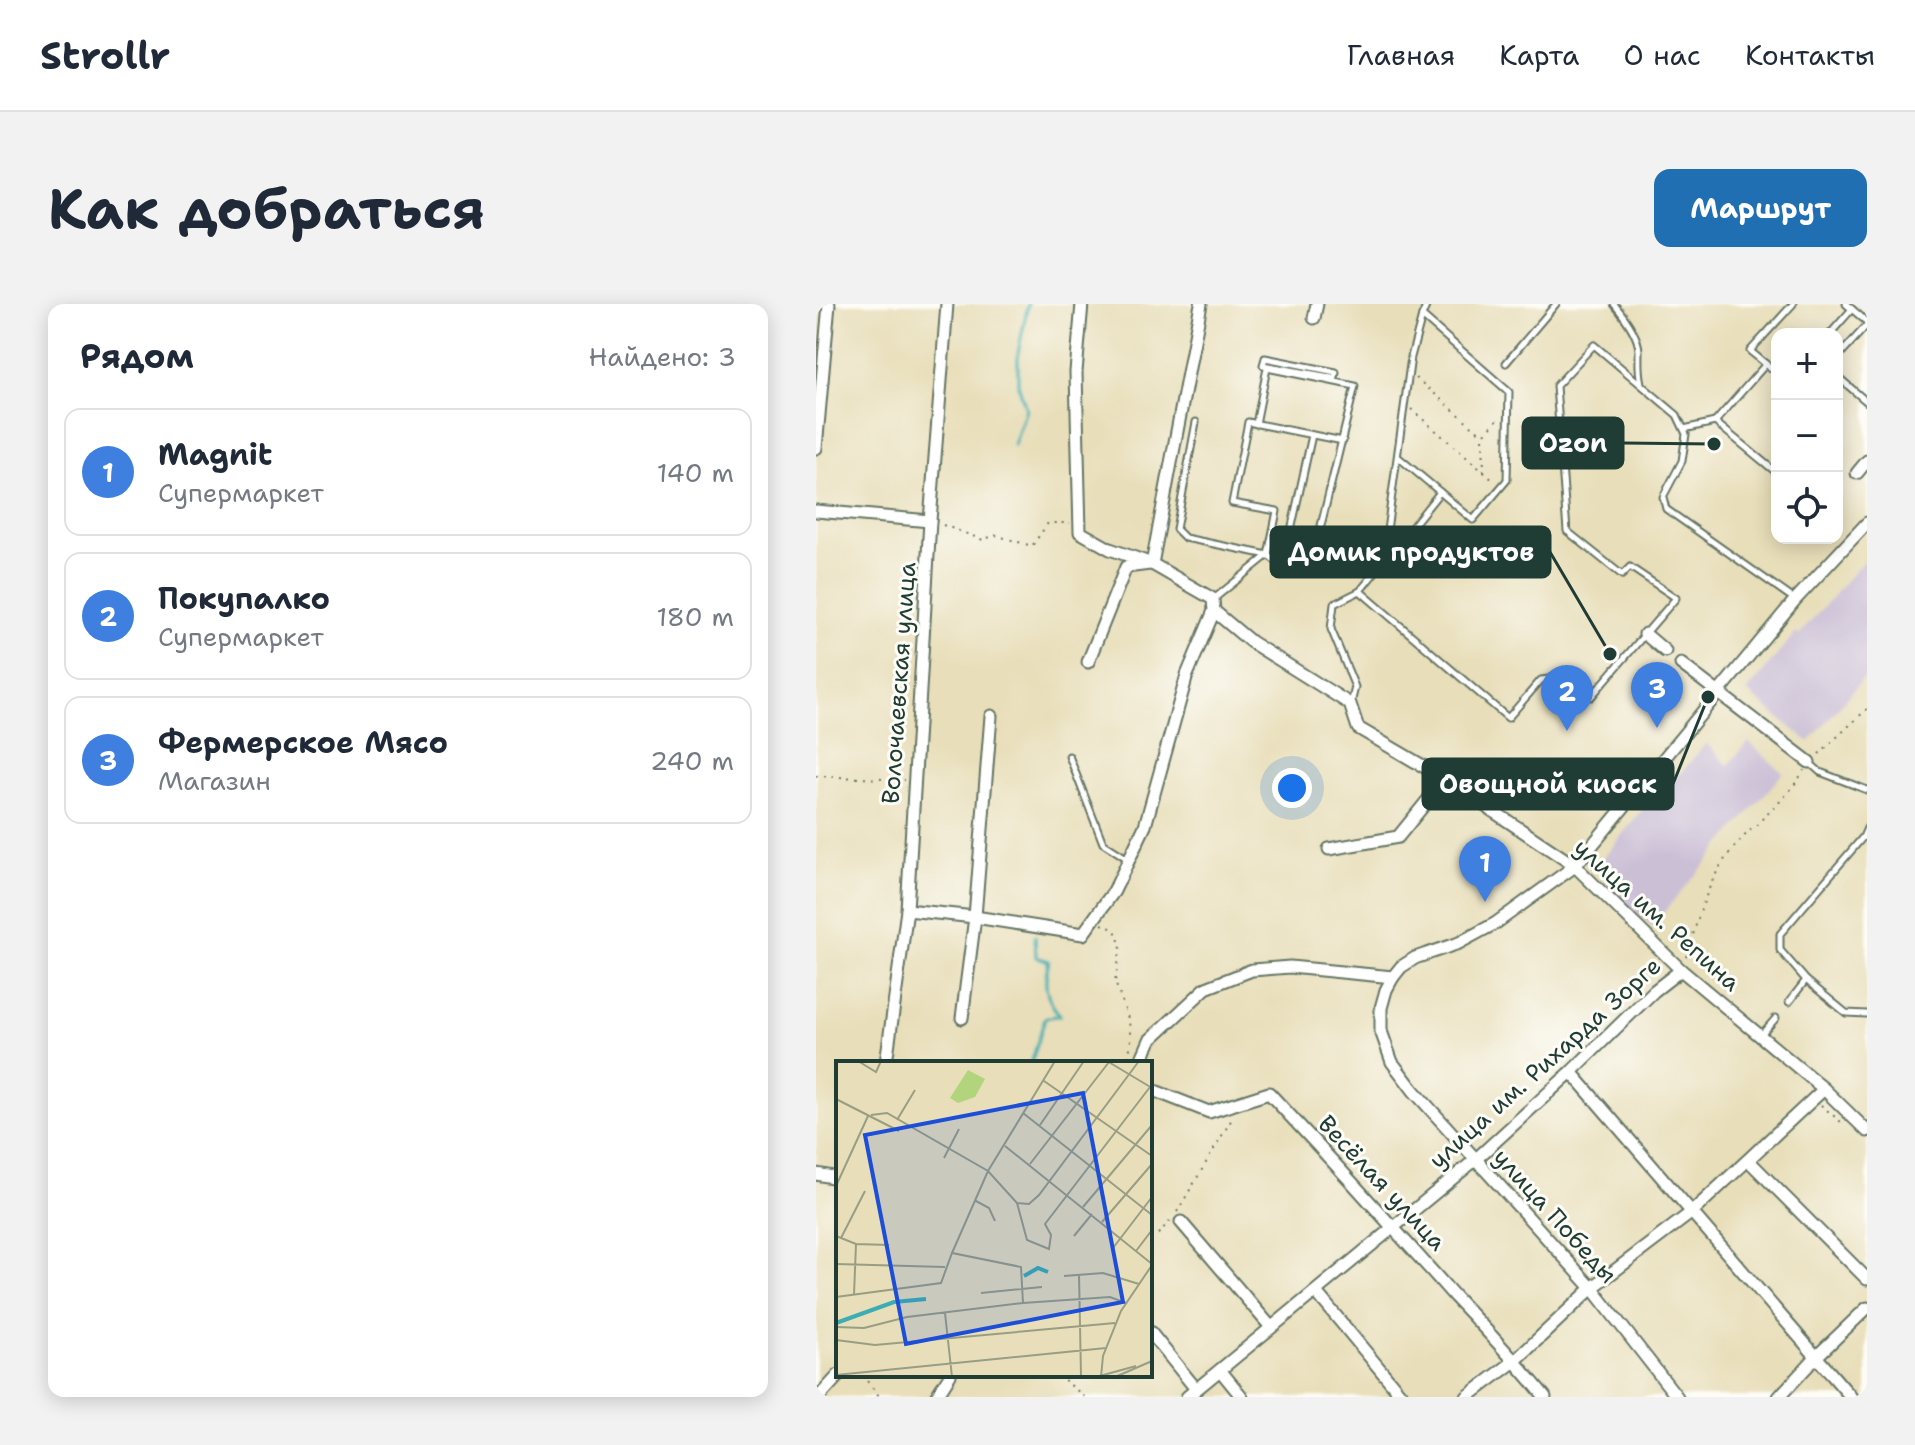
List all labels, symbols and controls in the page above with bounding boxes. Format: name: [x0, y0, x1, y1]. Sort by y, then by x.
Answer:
text: Strollr: [40, 30, 170, 81]
text: Главная: [1347, 36, 1455, 74]
text: Карта: [1499, 36, 1579, 74]
text: О нас: [1623, 36, 1701, 74]
text: Контакты: [1745, 36, 1875, 74]
button: Маршрут: [1654, 169, 1867, 247]
text: Как добраться: [48, 171, 485, 246]
map controls: [1771, 328, 1843, 544]
button: +: [1771, 328, 1843, 400]
text: Рядом: [80, 333, 194, 379]
text: Найдено: 3: [589, 339, 736, 374]
button: −: [1771, 400, 1843, 472]
callout: Ozon: [1523, 418, 1623, 468]
text: Ozon: [1539, 425, 1607, 460]
text: Magnit: [158, 434, 272, 475]
text: 1: [102, 455, 114, 490]
text: 140 m: [657, 455, 734, 490]
button: locate: [1771, 472, 1843, 544]
text: Супермаркет: [158, 475, 324, 510]
callout: Домик продуктов: [1271, 527, 1550, 577]
text: Домик продуктов: [1288, 534, 1534, 569]
street label: Волочаевская улица: [875, 561, 923, 805]
text: Покупалко: [158, 578, 330, 619]
text: 2: [99, 599, 117, 634]
text: 180 m: [656, 599, 734, 634]
text: Супермаркет: [158, 619, 324, 654]
pin: 3: [1631, 662, 1683, 728]
pin: 2: [1541, 665, 1593, 731]
text: Фермерское Мясо: [158, 722, 448, 763]
text: 3: [99, 743, 117, 778]
text: 240 m: [650, 743, 734, 778]
callout: Овощной киоск: [1423, 759, 1673, 809]
text: Магазин: [158, 763, 271, 798]
text: Овощной киоск: [1439, 766, 1657, 801]
your location: [1272, 768, 1312, 808]
street label: улица им. Репина: [1567, 832, 1747, 998]
pin: 1: [1459, 836, 1511, 902]
street label: улица им. Рихарда Зорге: [1422, 950, 1668, 1176]
inset map: [836, 1061, 1152, 1377]
street label: Весёлая улица: [1311, 1108, 1453, 1258]
street label: улица Победы: [1486, 1142, 1624, 1290]

